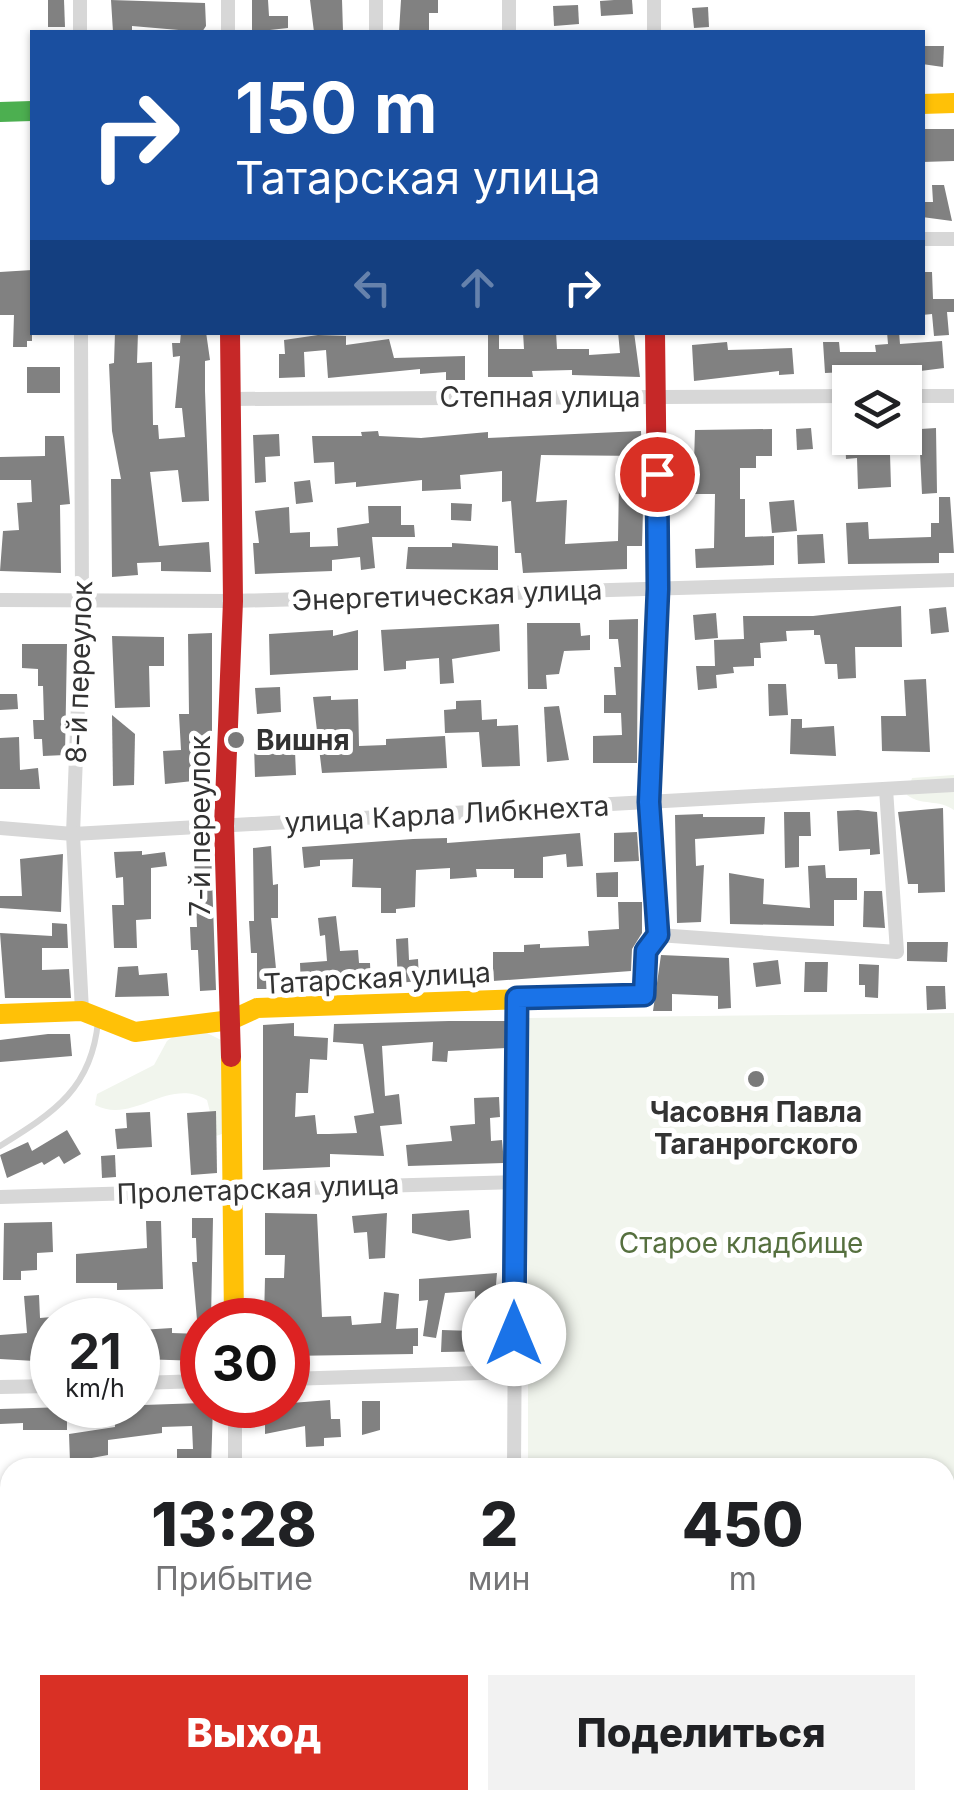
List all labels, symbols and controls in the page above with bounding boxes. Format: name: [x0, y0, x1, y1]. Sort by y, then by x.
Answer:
text: 150 m: [235, 65, 438, 150]
icon: right: [70, 70, 200, 200]
text: Татарская улица: [235, 150, 601, 205]
icon: left: [345, 260, 400, 315]
icon: ahead: [450, 260, 505, 315]
icon: right: [555, 260, 610, 315]
map controls: [832, 365, 922, 455]
button: layers: [832, 365, 922, 455]
street label: Степная улица: [439, 380, 641, 414]
pin: [615, 432, 700, 517]
icon: arrive: [630, 447, 685, 502]
street label: Энергетическая улица: [291, 573, 603, 617]
street label: 8-й переулок: [59, 580, 99, 764]
place label: Вишня: [256, 723, 350, 757]
marker: Вишня: [225, 729, 247, 751]
street label: 7-й переулок: [183, 735, 217, 917]
street label: улица Карла Либкнехта: [284, 789, 610, 839]
street label: Татарская улица: [263, 955, 491, 1001]
marker: Часовня Павла Таганрогского: [745, 1068, 767, 1090]
place label: Часовня Павла Таганрогского: [650, 1095, 862, 1161]
street label: Пролетарская улица: [116, 1167, 400, 1211]
park label: Старое кладбище: [619, 1226, 863, 1260]
position arrow: [462, 1282, 566, 1386]
speed limit sign: 30: [180, 1298, 310, 1428]
text: 21: [68, 1321, 122, 1381]
text: km/h: [65, 1373, 125, 1403]
text: 13:28: [151, 1488, 317, 1560]
text: 2: [480, 1488, 518, 1560]
text: 450: [682, 1488, 804, 1560]
text: Прибытие: [155, 1559, 313, 1598]
text: мин: [468, 1559, 530, 1598]
text: m: [729, 1559, 757, 1598]
button: Выход: [40, 1675, 468, 1790]
button: Поделиться: [488, 1675, 915, 1790]

